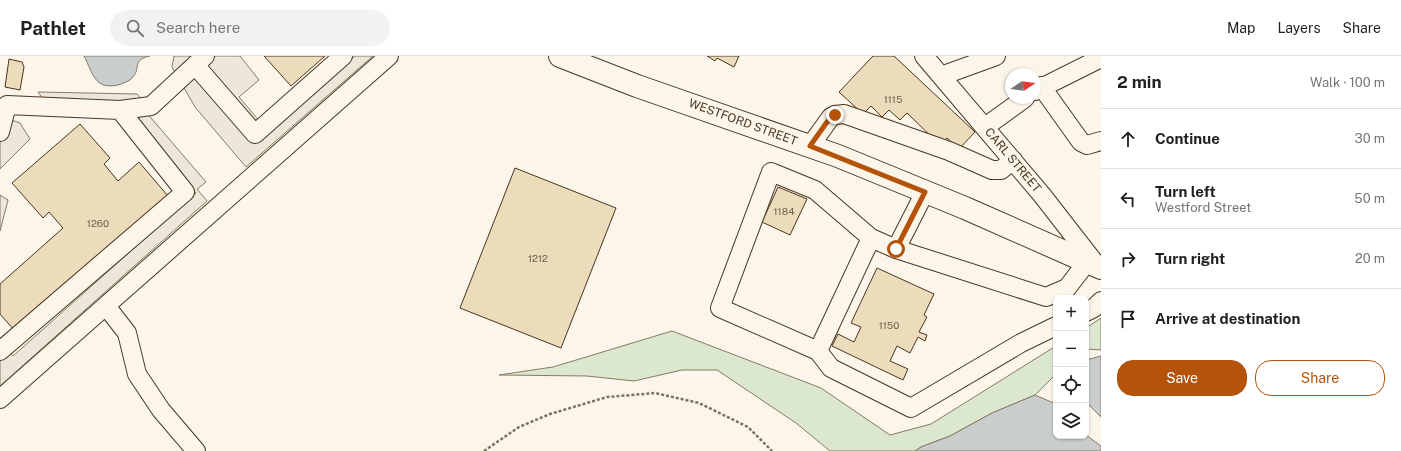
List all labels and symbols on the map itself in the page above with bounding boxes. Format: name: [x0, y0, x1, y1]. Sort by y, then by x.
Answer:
north arrow: [1005, 68, 1041, 104]
house number: 1115: [884, 93, 902, 105]
street label: WESTFORD STREET: [687, 96, 799, 148]
route end: [826, 106, 844, 124]
street label: CARL STREET: [982, 125, 1044, 195]
house number: 1184: [774, 205, 794, 217]
house number: 1260: [87, 217, 109, 229]
route start: [887, 240, 905, 258]
house number: 1212: [528, 252, 548, 264]
house number: 1150: [879, 319, 899, 331]

